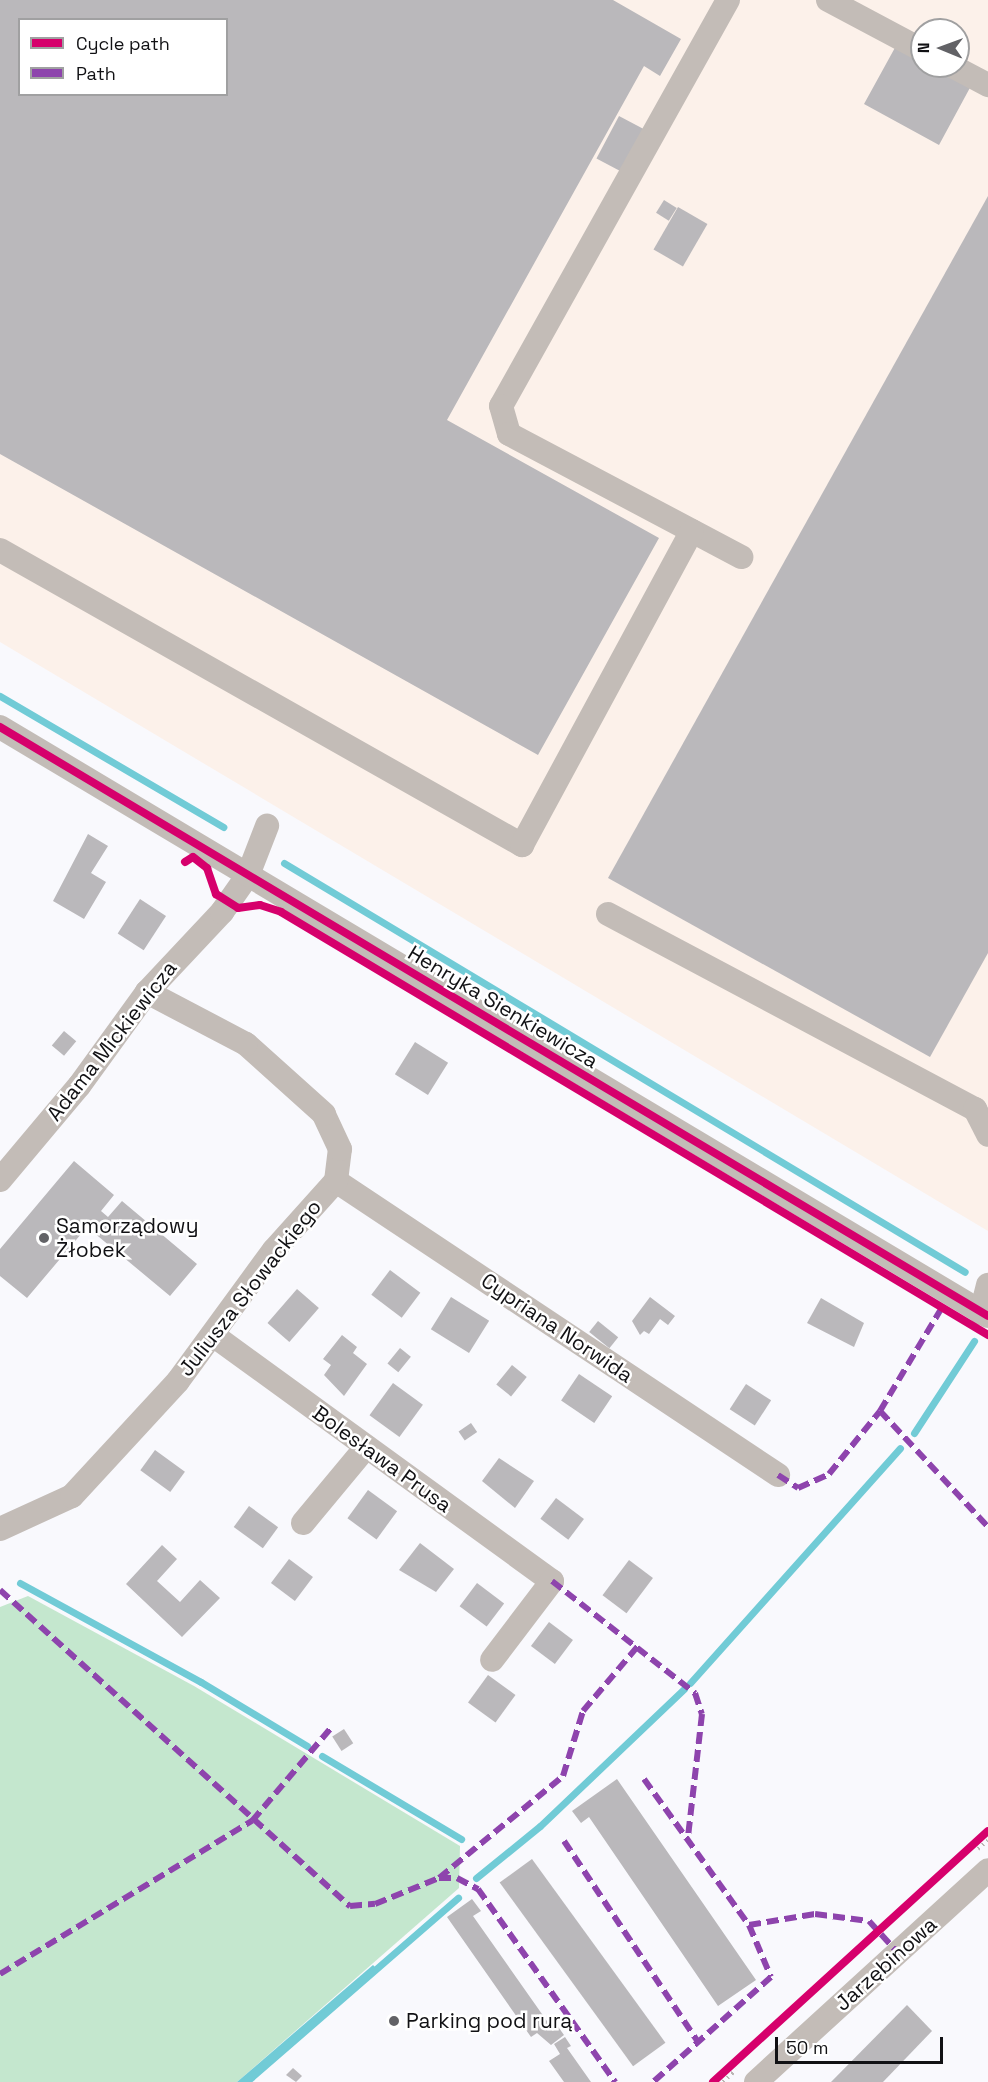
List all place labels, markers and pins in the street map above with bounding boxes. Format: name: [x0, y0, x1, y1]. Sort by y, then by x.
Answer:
place label: Samorządowy Żłobek: [56, 1213, 199, 1263]
marker: Samorządowy Żłobek: [37, 1231, 51, 1245]
place label: Parking pod rurą: [406, 2008, 572, 2034]
marker: Parking pod rurą: [387, 2014, 401, 2028]

